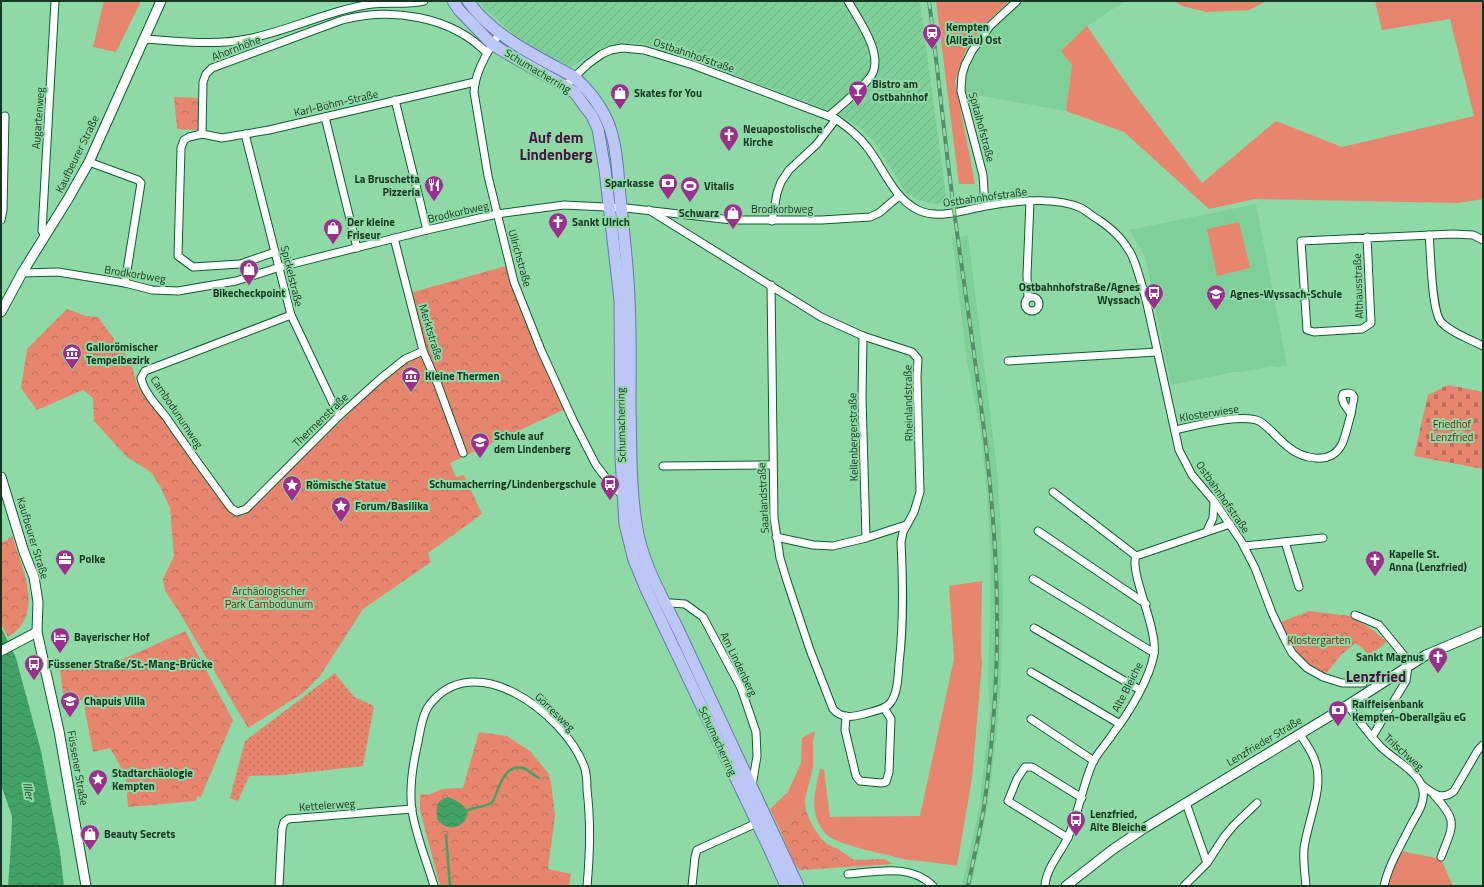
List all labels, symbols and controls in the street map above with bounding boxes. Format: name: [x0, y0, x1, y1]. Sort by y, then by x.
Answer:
place label: Kempten (Allgäu) Ost: [946, 19, 1002, 48]
station icon: Kempten (Allgäu) Ost: [921, 22, 943, 50]
street label: Ahornhöhe: [209, 31, 263, 65]
street label: Ostbahnhofstraße: [651, 34, 737, 77]
street label: Schumacherring: [502, 45, 575, 97]
place label: Bistro am Ostbahnhof: [872, 76, 928, 105]
bar icon: Bistro am Ostbahnhof: [847, 79, 869, 107]
shop icon: Skates for You: [609, 82, 631, 110]
street label: Karl-Böhm-Straße: [292, 85, 380, 120]
place label: Skates for You: [634, 85, 702, 101]
street label: Augartenweg: [28, 86, 48, 150]
street label: Spitalhofstraße: [965, 90, 999, 164]
street label: Kaufbeurer Straße: [51, 112, 103, 196]
place label: Neuapostolische Kirche: [743, 121, 823, 150]
church icon: Neuapostolische Kirche: [718, 124, 740, 152]
district label: Auf dem Lindenberg: [520, 126, 592, 166]
place label: La Bruschetta Pizzeria: [354, 171, 420, 200]
bank icon: Sparkasse: [657, 172, 679, 200]
restaurant icon: La Bruschetta Pizzeria: [423, 174, 445, 202]
place label: Sparkasse: [605, 175, 654, 191]
sports icon: Vitalis: [679, 175, 701, 203]
place label: Vitalis: [704, 178, 734, 194]
street label: Ostbahnhofstraße: [942, 183, 1029, 211]
street label: Brodkorbweg: [426, 197, 490, 227]
street label: Brodkorbweg: [751, 201, 813, 217]
shop icon: Schwarz: [722, 202, 744, 230]
place label: Schwarz: [679, 205, 719, 221]
church icon: Sankt Ulrich: [547, 211, 569, 239]
place label: Der kleine Friseur: [347, 214, 395, 243]
place label: Sankt Ulrich: [572, 214, 630, 230]
shop icon: Der kleine Friseur: [322, 217, 344, 245]
street label: Ullrichstraße: [504, 227, 536, 289]
street label: Spickelstraße: [277, 244, 307, 309]
street label: Althausstraße: [1349, 253, 1367, 319]
shop icon: Bikecheckpoint: [238, 258, 260, 286]
street label: Brodkorbweg: [103, 261, 167, 287]
place label: Ostbahnhofstraße/Agnes Wyssach: [1019, 279, 1140, 308]
bus stop icon: Ostbahnhofstraße/Agnes Wyssach: [1143, 282, 1165, 310]
school or university icon: Agnes-Wyssach-Schule: [1205, 283, 1227, 311]
place label: Bikecheckpoint: [213, 285, 285, 301]
place label: Agnes-Wyssach-Schule: [1230, 286, 1343, 302]
street label: Merktstraße: [415, 302, 447, 362]
place label: Gallorömischer Tempelbezirk: [86, 339, 158, 368]
museum icon: Gallorömischer Tempelbezirk: [61, 342, 83, 370]
street label: Rheinlandstraße: [899, 364, 917, 441]
museum icon: Kleine Thermen: [400, 365, 422, 393]
place label: Kleine Thermen: [425, 368, 500, 384]
street label: Cambodunumweg: [147, 373, 207, 452]
street label: Schumacherring: [612, 387, 630, 463]
street label: Thermenstraße: [289, 389, 352, 451]
street label: Kellenbergerstraße: [844, 392, 862, 481]
street label: Klosterwiese: [1178, 400, 1240, 426]
park label: Friedhof Lenzfried: [1431, 416, 1474, 445]
place label: Schule auf dem Lindenberg: [494, 428, 571, 457]
school or university icon: Schule auf dem Lindenberg: [469, 431, 491, 459]
street label: Ostbahnhofstraße: [1192, 458, 1254, 537]
street label: Saarlandstraße: [753, 462, 773, 534]
bus stop icon: Schumacherring/Lindenbergschule: [599, 473, 621, 501]
place icon: Römische Statue: [281, 474, 303, 502]
place label: Schumacherring/Lindenbergschule: [429, 476, 596, 492]
place label: Römische Statue: [306, 477, 387, 493]
street label: Kaufbeurer Straße: [13, 495, 53, 581]
place icon: Forum/Basilika: [330, 495, 352, 523]
place label: Forum/Basilika: [355, 498, 429, 514]
place label: Kapelle St. Anna (Lenzfried): [1389, 546, 1467, 575]
office icon: Polke: [54, 548, 76, 576]
church icon: Kapelle St. Anna (Lenzfried): [1364, 549, 1386, 577]
place label: Polke: [79, 551, 106, 567]
park label: Archäologischer Park Cambodunum: [225, 583, 313, 612]
hotel icon: Bayerischer Hof: [49, 626, 71, 654]
place label: Bayerischer Hof: [74, 629, 150, 645]
street label: Am Lindenberg: [717, 629, 762, 699]
park label: Klostergarten: [1287, 632, 1351, 648]
church icon: Sankt Magnus: [1427, 646, 1449, 674]
place label: Sankt Magnus: [1356, 649, 1424, 665]
bus stop icon: Füssener Straße/St.-Mang-Brücke: [23, 653, 45, 681]
place label: Füssener Straße/St.-Mang-Brücke: [48, 656, 213, 672]
street label: Alte Bleiche: [1108, 659, 1147, 715]
district label: Lenzfried: [1346, 665, 1406, 688]
street label: Görresweg: [531, 689, 579, 735]
school or university icon: Chapuis Villa: [59, 690, 81, 718]
place label: Chapuis Villa: [84, 693, 146, 709]
place label: Raiffeisenbank Kempten-Oberallgäu eG: [1352, 696, 1466, 725]
bank icon: Raiffeisenbank Kempten-Oberallgäu eG: [1327, 699, 1349, 727]
street label: Schumacherring: [695, 704, 741, 779]
street label: Lenzfrieder Straße: [1223, 712, 1305, 770]
street label: Füssener Straße: [64, 729, 93, 807]
street label: Trilschweg: [1380, 730, 1428, 775]
place label: Stadtarchäologie Kempten: [112, 765, 193, 794]
place icon: Stadtarchäologie Kempten: [87, 768, 109, 796]
water label: Iller: [18, 781, 40, 803]
street label: Kettelerweg: [298, 795, 356, 815]
place label: Lenzfried, Alte Bleiche: [1090, 806, 1147, 835]
bus stop icon: Lenzfried, Alte Bleiche: [1065, 809, 1087, 837]
shop icon: Beauty Secrets: [79, 823, 101, 851]
place label: Beauty Secrets: [104, 826, 175, 842]

